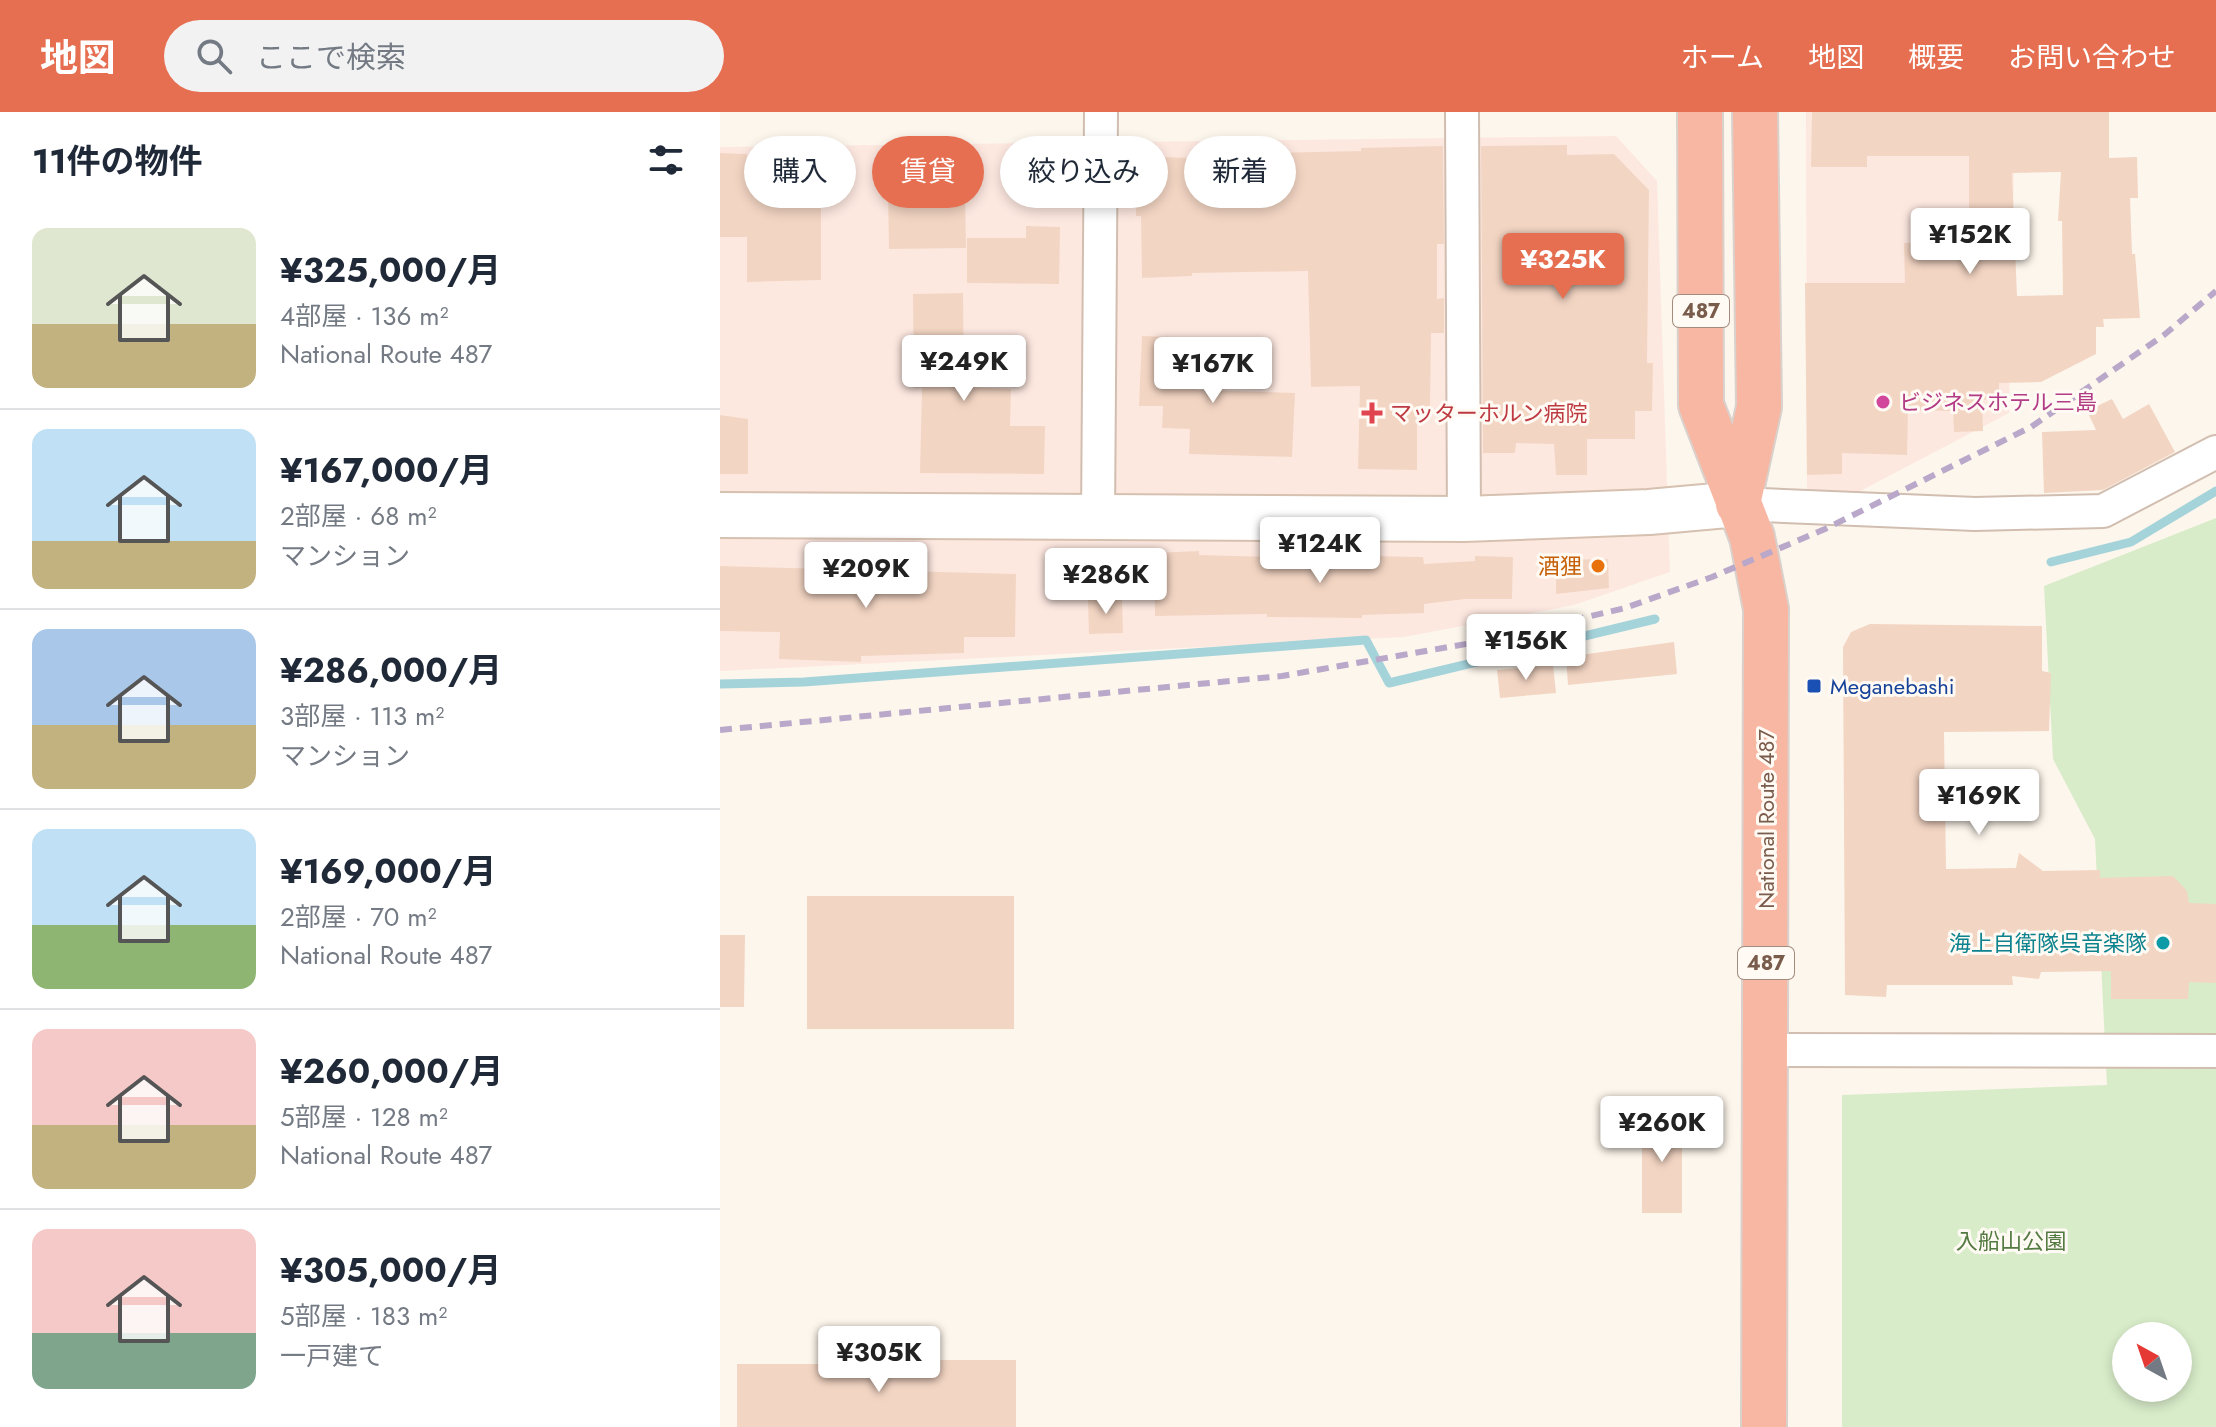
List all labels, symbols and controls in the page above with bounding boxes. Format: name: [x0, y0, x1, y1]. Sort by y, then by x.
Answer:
search box: [164, 20, 724, 92]
text: 地図: [40, 30, 116, 85]
icon: search: [192, 34, 236, 78]
text: ここで検索: [256, 36, 406, 79]
text: ホーム: [1681, 37, 1764, 78]
text: 地図: [1808, 37, 1864, 78]
text: 概要: [1908, 37, 1964, 78]
text: お問い合わせ: [2008, 37, 2176, 78]
chip: 購入: [744, 136, 856, 208]
chip: 賃貸: [872, 136, 984, 208]
chip: 絞り込み: [1000, 136, 1168, 208]
chip: 新着: [1184, 136, 1296, 208]
text: 11件の物件: [32, 137, 203, 186]
icon: filters: [644, 138, 688, 182]
pin: ¥152K: [1914, 208, 2026, 276]
text: ¥152K: [1929, 215, 2011, 253]
pin: ¥325K: [1507, 233, 1619, 301]
text: ¥325K: [1520, 240, 1606, 278]
text: ¥325,000/月: [280, 246, 501, 295]
icon: home: [96, 260, 192, 356]
road number: 487: [1673, 295, 1729, 327]
text: 4部屋 · 136 m²: [280, 297, 449, 335]
text: National Route 487: [280, 335, 492, 373]
pin: ¥249K: [908, 335, 1020, 403]
pin: ¥167K: [1157, 337, 1269, 405]
text: ¥249K: [920, 342, 1008, 380]
text: ¥167K: [1172, 344, 1254, 382]
place label: ビジネスホテル三島: [1899, 386, 2097, 418]
marker: ビジネスホテル三島: [1874, 393, 1892, 411]
place label: マッターホルン病院: [1390, 397, 1588, 429]
marker: マッターホルン病院: [1361, 402, 1383, 424]
text: ¥167,000/月: [280, 446, 493, 495]
icon: home: [96, 461, 192, 557]
text: 2部屋 · 68 m²: [280, 497, 436, 535]
pin: ¥124K: [1264, 517, 1376, 585]
text: ¥124K: [1278, 524, 1362, 562]
text: マンション: [280, 537, 410, 575]
pin: ¥209K: [810, 542, 922, 610]
pin: ¥286K: [1050, 548, 1162, 616]
text: ¥209K: [822, 549, 910, 587]
place label: 酒狸: [1538, 550, 1582, 582]
text: ¥286K: [1063, 555, 1149, 593]
marker: 酒狸: [1589, 557, 1607, 575]
pin: ¥156K: [1470, 614, 1582, 682]
text: ¥156K: [1485, 621, 1567, 659]
text: ¥286,000/月: [280, 646, 502, 695]
icon: home: [96, 661, 192, 757]
place label: Meganebashi: [1830, 670, 1954, 702]
marker: Meganebashi: [1805, 677, 1823, 695]
text: 3部屋 · 113 m²: [280, 697, 444, 735]
street label: National Route 487: [1750, 729, 1782, 909]
text: マンション: [280, 737, 410, 775]
pin: ¥169K: [1923, 769, 2035, 837]
text: ¥169K: [1937, 776, 2021, 814]
text: ¥169,000/月: [280, 847, 496, 896]
icon: home: [96, 861, 192, 957]
text: 2部屋 · 70 m²: [280, 898, 437, 936]
place label: 海上自衛隊呉音楽隊: [1949, 927, 2147, 959]
marker: 海上自衛隊呉音楽隊: [2154, 934, 2172, 952]
text: National Route 487: [280, 936, 492, 974]
road number: 487: [1738, 947, 1794, 979]
text: ¥260,000/月: [280, 1047, 504, 1096]
icon: home: [96, 1061, 192, 1157]
pin: ¥260K: [1606, 1096, 1718, 1164]
text: 5部屋 · 128 m²: [280, 1098, 448, 1136]
text: ¥260K: [1618, 1103, 1706, 1141]
text: National Route 487: [280, 1136, 492, 1174]
park label: 入船山公園: [1956, 1225, 2066, 1257]
text: ¥305,000/月: [280, 1246, 502, 1295]
icon: home: [96, 1261, 192, 1357]
text: 5部屋 · 183 m²: [280, 1297, 447, 1335]
north arrow: [2112, 1322, 2192, 1402]
map controls: [2112, 1322, 2192, 1402]
pin: ¥305K: [823, 1326, 935, 1394]
text: ¥305K: [836, 1333, 922, 1371]
text: 一戸建て: [280, 1337, 384, 1375]

